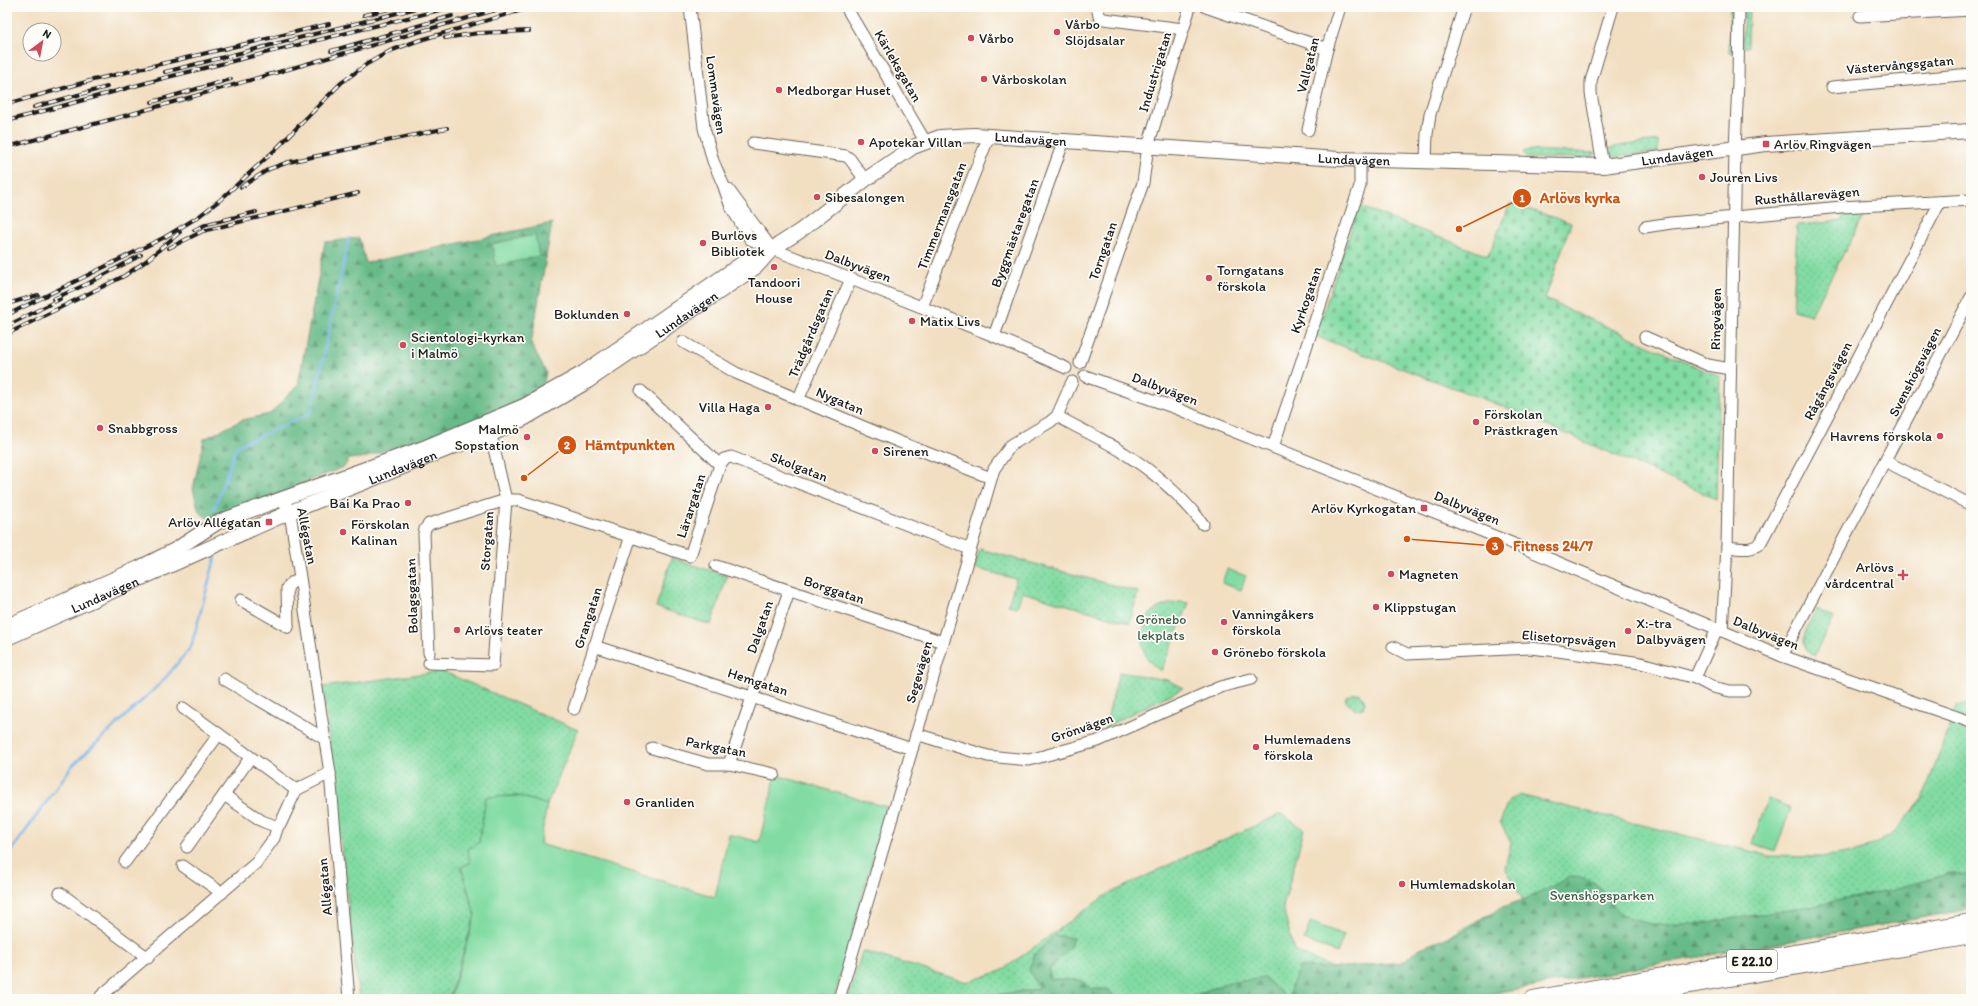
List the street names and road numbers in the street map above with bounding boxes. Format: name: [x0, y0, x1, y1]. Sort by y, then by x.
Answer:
street label: Kärleksgatan: [871, 27, 925, 105]
street label: Industrigatan: [1135, 29, 1175, 114]
street label: Vallgatan: [1293, 35, 1323, 95]
street label: Västervångsgatan: [1846, 52, 1954, 78]
street label: Lommavägen: [702, 55, 730, 136]
street label: Lundavägen: [994, 128, 1068, 150]
street label: Lundavägen: [1640, 143, 1715, 169]
street label: Lundavägen: [1317, 149, 1391, 169]
street label: Timmermansgatan: [914, 160, 970, 272]
street label: Byggmästaregatan: [987, 176, 1043, 290]
street label: Rusthållarevägen: [1754, 183, 1860, 209]
street label: Torngatan: [1085, 219, 1121, 282]
street label: Dalbyvägen: [822, 246, 894, 286]
street label: Kyrkogatan: [1287, 264, 1325, 336]
street label: Trädgårdsgatan: [785, 286, 838, 380]
street label: Lundavägen: [652, 287, 721, 342]
street label: Ringvägen: [1707, 287, 1725, 350]
street label: Svenshögsvägen: [1885, 324, 1945, 420]
street label: Rågångsvägen: [1800, 339, 1856, 423]
street label: Dalbyvägen: [1129, 369, 1201, 409]
street label: Nygatan: [813, 383, 867, 419]
street label: Lundavägen: [366, 445, 440, 488]
street label: Skolgatan: [768, 448, 831, 486]
street label: Lärargatan: [673, 471, 710, 540]
street label: Dalbyvägen: [1431, 487, 1503, 529]
street label: Allégatan: [293, 506, 321, 566]
street label: Storgatan: [476, 510, 498, 571]
street label: Bolagsgatan: [402, 558, 422, 634]
street label: Lundavägen: [68, 572, 142, 617]
street label: Borggatan: [801, 572, 867, 608]
street label: Grangatan: [570, 584, 606, 651]
street label: Dalgatan: [743, 598, 777, 656]
street label: Dalbyvägen: [1730, 612, 1802, 654]
street label: Elisetorpsvägen: [1521, 626, 1617, 652]
street label: Segevägen: [902, 639, 936, 705]
street label: Hemgatan: [726, 664, 790, 700]
street label: Grönvägen: [1049, 709, 1116, 747]
street label: Parkgatan: [684, 733, 748, 761]
street label: Allégatan: [314, 857, 336, 916]
road number: E 22.10: [1727, 950, 1777, 972]

